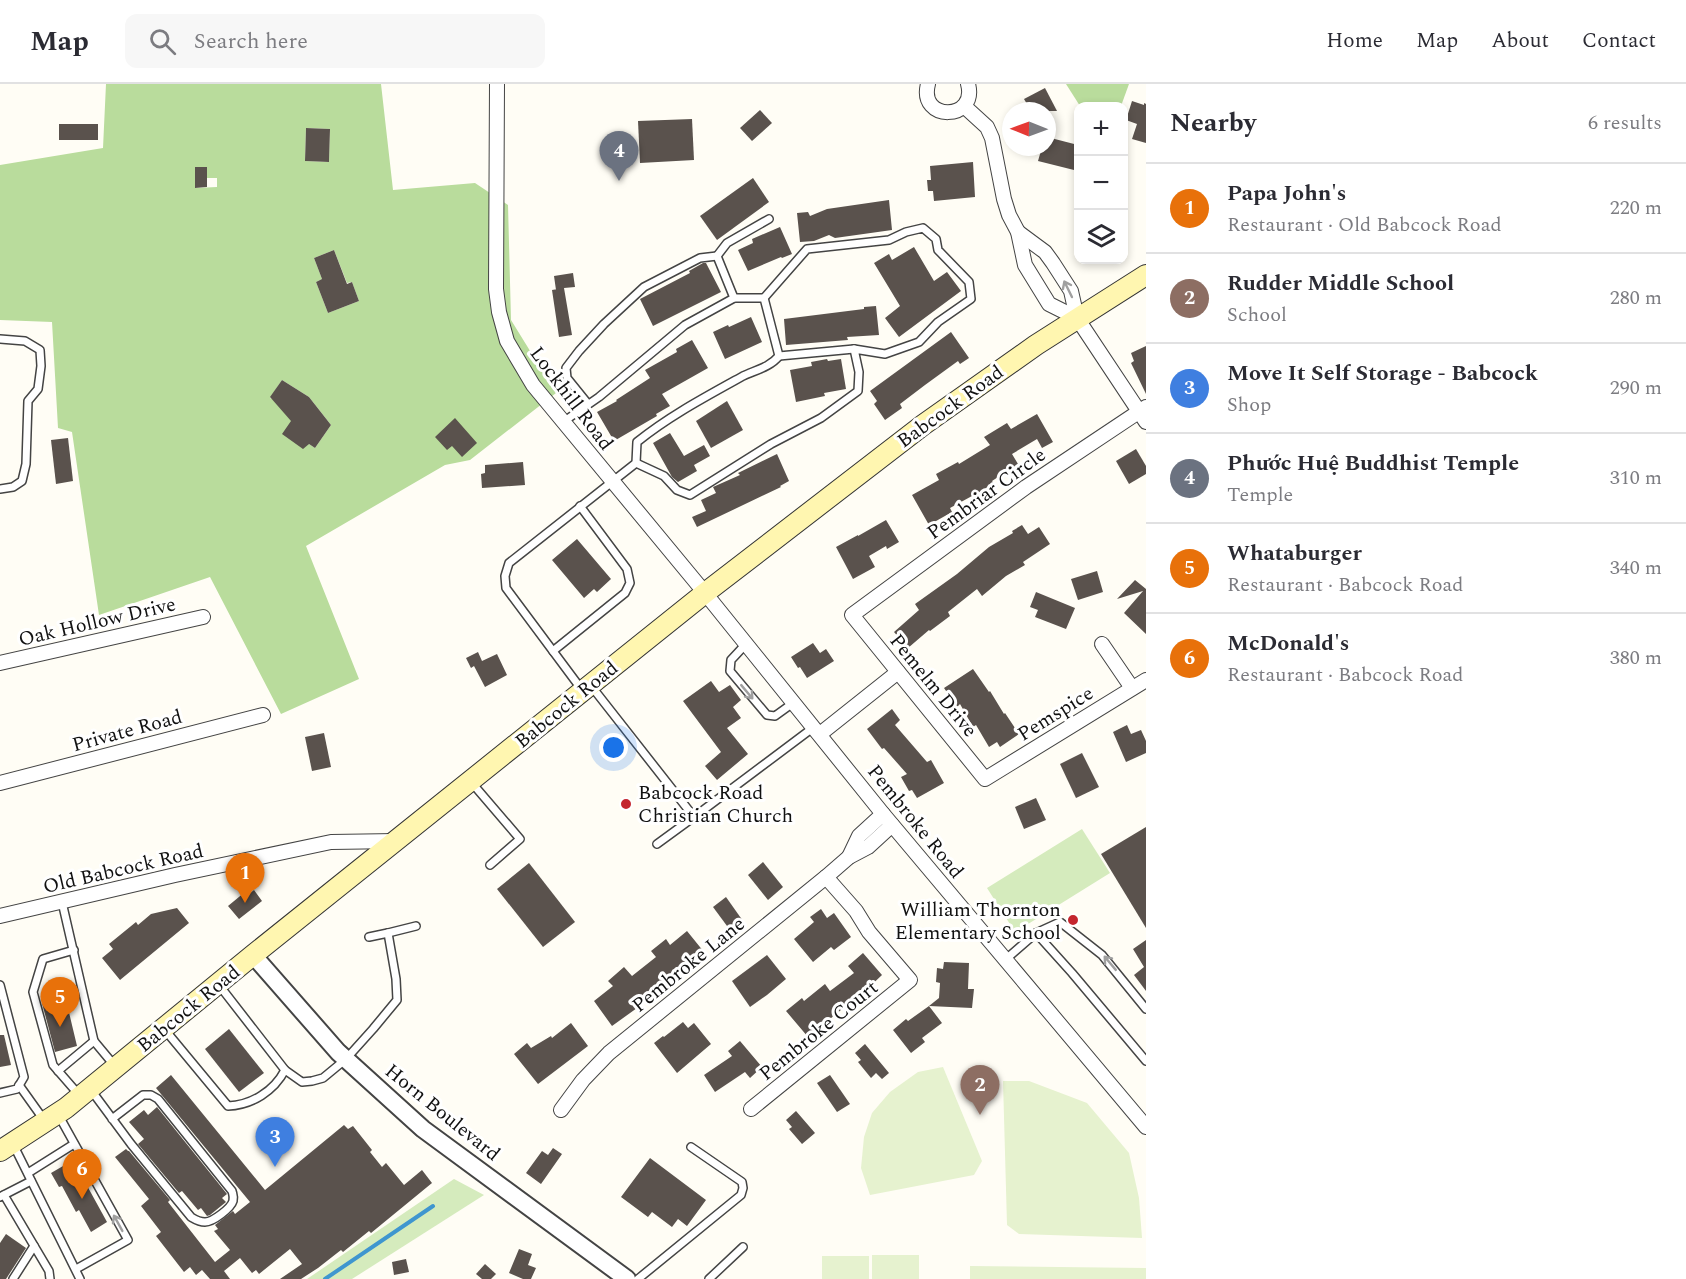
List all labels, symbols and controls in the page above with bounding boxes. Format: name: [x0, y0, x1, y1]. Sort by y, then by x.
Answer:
search box: [125, 14, 545, 68]
text: Map: [30, 20, 89, 63]
icon: search: [146, 25, 179, 58]
text: Search here: [194, 25, 308, 58]
text: Home: [1326, 25, 1383, 57]
text: Map: [1416, 25, 1458, 57]
text: About: [1491, 25, 1549, 57]
text: Contact: [1582, 25, 1656, 57]
north arrow: [1002, 102, 1056, 156]
map controls: [1074, 102, 1128, 264]
button: +: [1074, 102, 1128, 156]
text: Nearby: [1170, 103, 1256, 143]
text: 6 results: [1588, 108, 1662, 138]
pin: 4: [600, 132, 638, 181]
button: −: [1074, 156, 1128, 210]
text: Papa John's: [1227, 177, 1346, 210]
text: 1: [1184, 193, 1195, 223]
text: 220 m: [1610, 193, 1662, 223]
button: layers: [1074, 210, 1128, 264]
text: Restaurant · Old Babcock Road: [1227, 210, 1502, 240]
text: Rudder Middle School: [1227, 267, 1454, 300]
one-way arrow: [1062, 281, 1074, 299]
text: 2: [1184, 283, 1195, 313]
text: 280 m: [1610, 283, 1662, 313]
text: School: [1227, 300, 1287, 330]
street label: Lockhill Road: [522, 340, 620, 457]
text: Move It Self Storage - Babcock: [1227, 357, 1538, 390]
street label: Babcock Road: [891, 358, 1010, 456]
text: 3: [1184, 373, 1195, 403]
text: 290 m: [1610, 373, 1662, 403]
text: Shop: [1227, 390, 1271, 420]
street label: Pembriar Circle: [921, 440, 1052, 547]
text: Phước Huệ Buddhist Temple: [1227, 447, 1519, 480]
text: 4: [1184, 463, 1195, 493]
text: 310 m: [1610, 463, 1662, 493]
text: Temple: [1227, 480, 1293, 510]
text: Whataburger: [1227, 537, 1362, 570]
text: 5: [1184, 553, 1195, 583]
text: 340 m: [1610, 553, 1662, 583]
text: Restaurant · Babcock Road: [1227, 570, 1464, 600]
street label: Oak Hollow Drive: [16, 589, 179, 655]
street label: Pemelm Drive: [882, 627, 985, 744]
text: McDonald's: [1227, 627, 1349, 660]
text: 6: [1184, 643, 1195, 673]
text: 380 m: [1610, 643, 1662, 673]
street label: Babcock Road: [508, 654, 625, 756]
text: Restaurant · Babcock Road: [1227, 660, 1464, 690]
street label: Pemspice: [1012, 679, 1099, 749]
one-way arrow: [741, 684, 754, 700]
street label: Private Road: [69, 702, 186, 760]
your location: [599, 733, 628, 762]
street label: Pembroke Road: [860, 758, 971, 885]
place label: Babcock Road Christian Church: [638, 778, 793, 831]
marker: Babcock Road Christian Church: [619, 797, 633, 811]
street label: Old Babcock Road: [40, 836, 206, 902]
pin: 1: [226, 854, 264, 903]
place label: William Thornton Elementary School: [895, 895, 1061, 948]
street label: Pembroke Lane: [625, 910, 752, 1020]
marker: William Thornton Elementary School: [1066, 913, 1080, 927]
one-way arrow: [1103, 955, 1116, 971]
street label: Babcock Road: [130, 958, 247, 1060]
street label: Pembroke Court: [752, 973, 885, 1088]
pin: 5: [40, 978, 80, 1027]
street label: Horn Boulevard: [378, 1057, 507, 1169]
pin: 2: [960, 1066, 1000, 1115]
pin: 3: [256, 1118, 294, 1167]
pin: 6: [62, 1150, 101, 1199]
one-way arrow: [112, 1215, 124, 1232]

